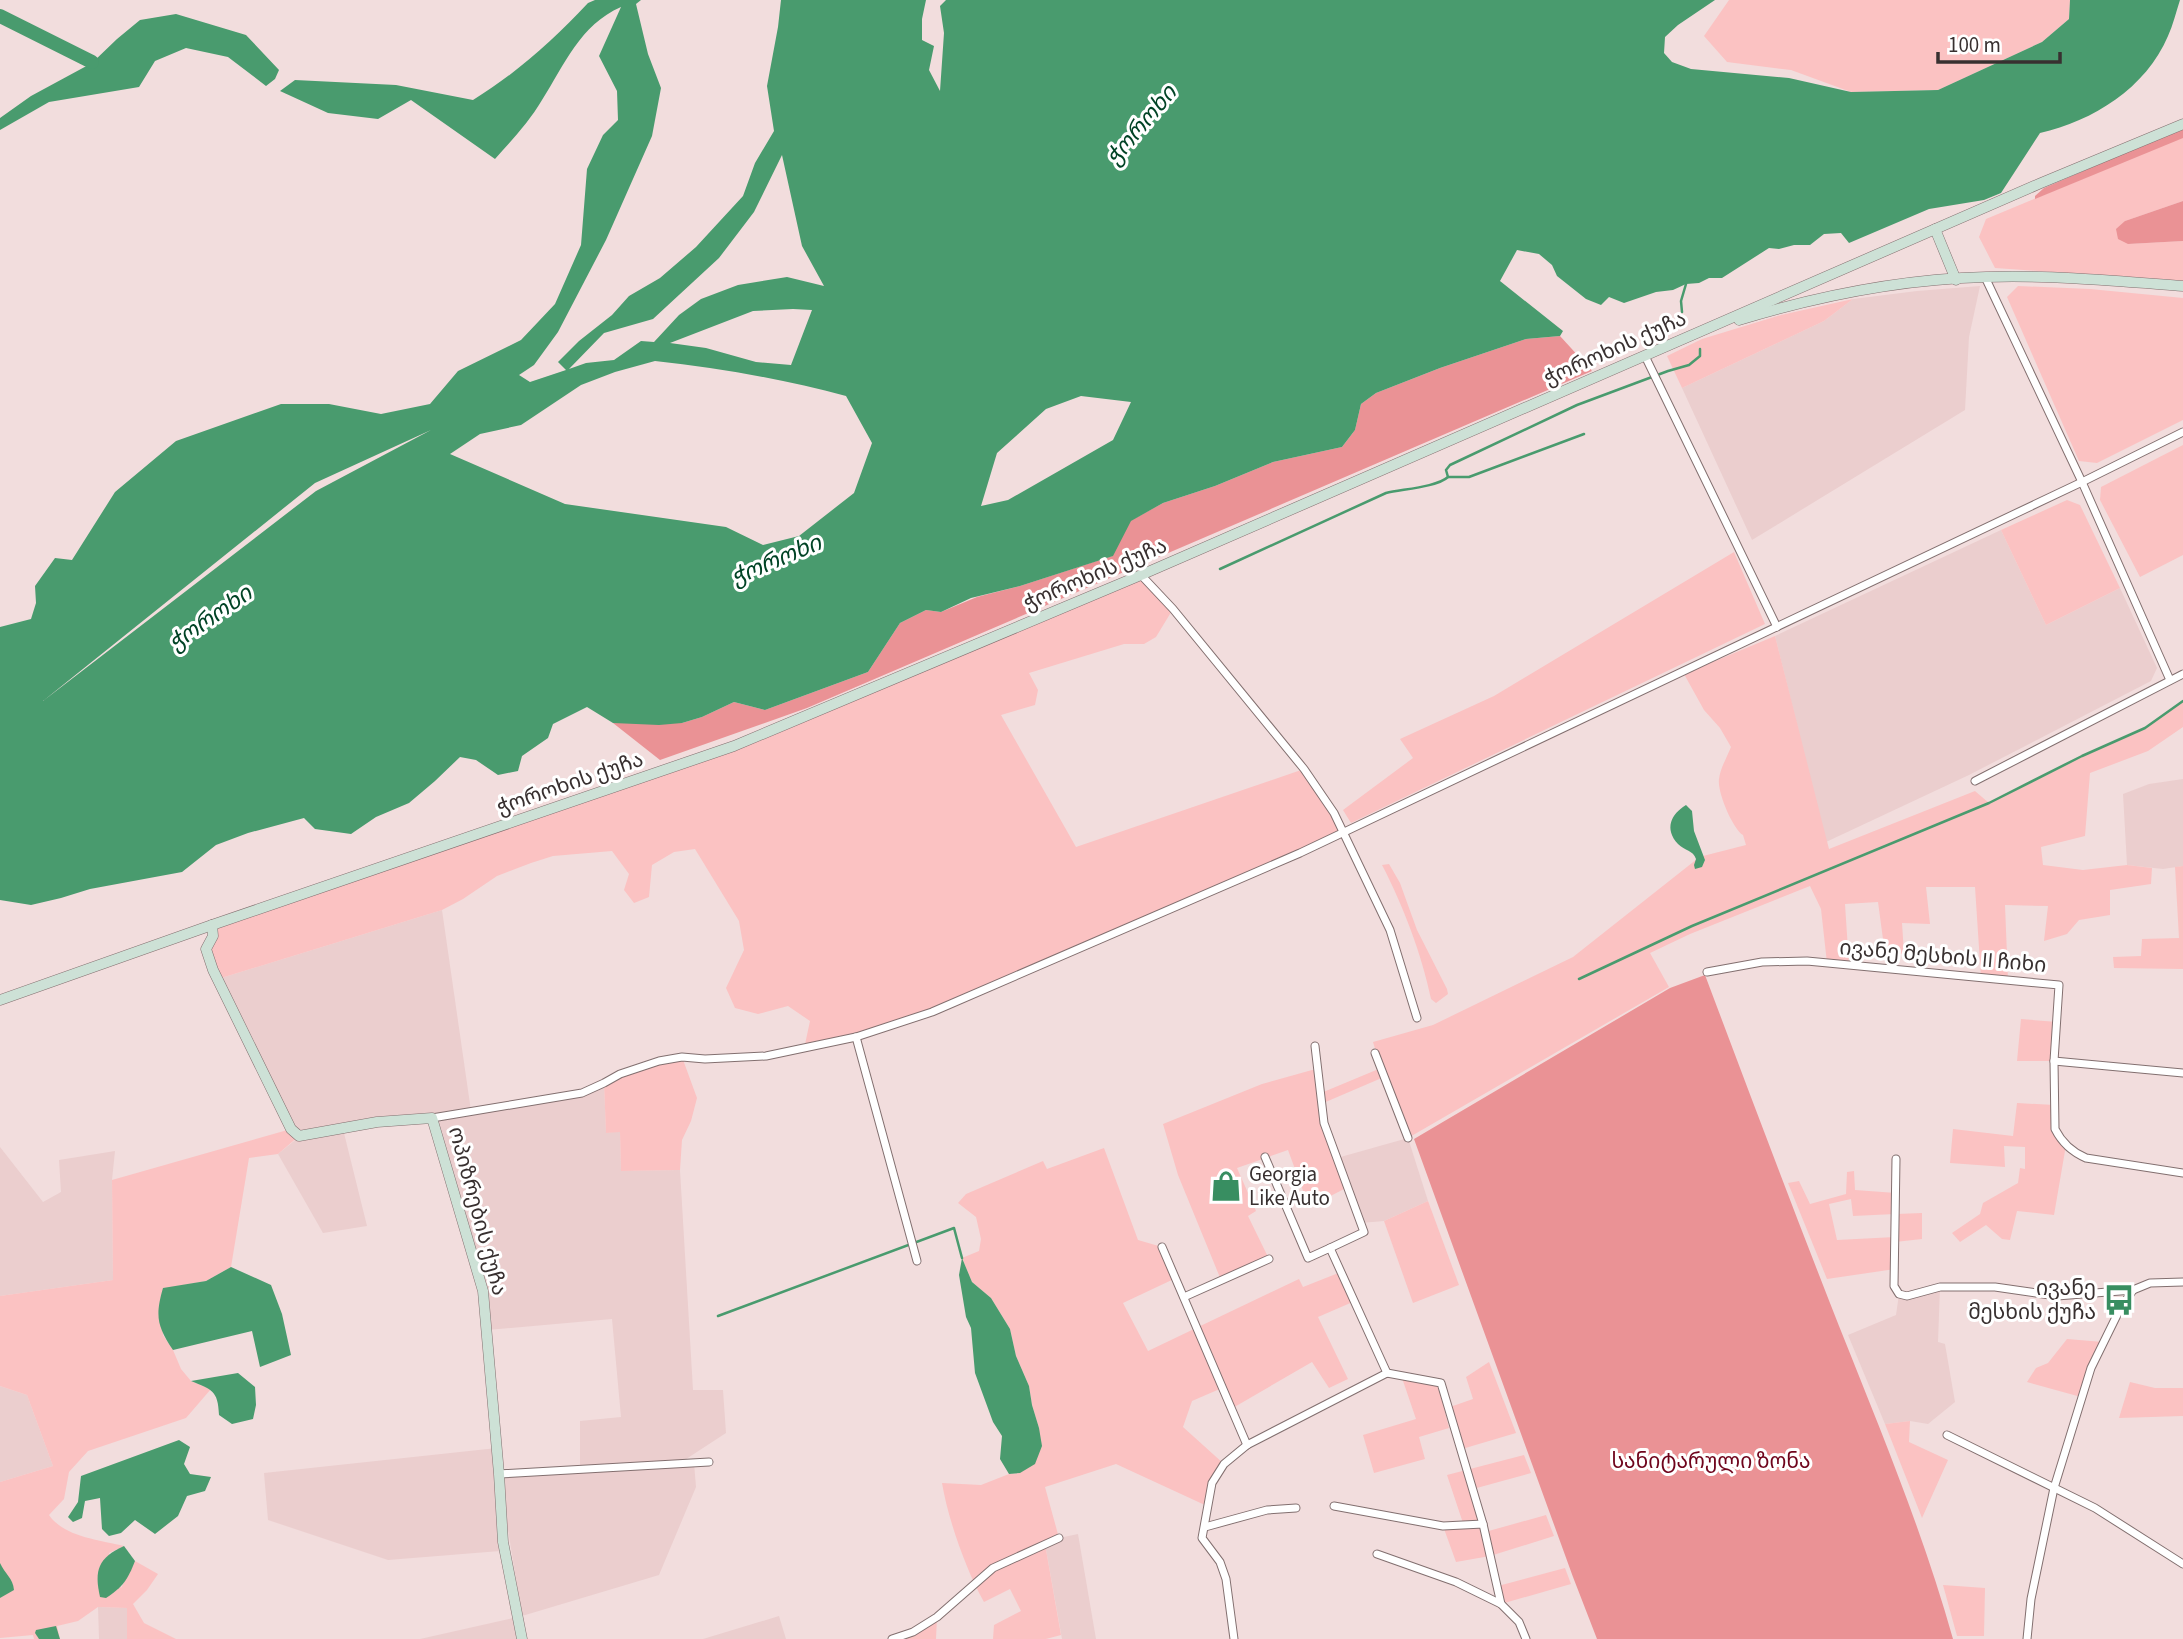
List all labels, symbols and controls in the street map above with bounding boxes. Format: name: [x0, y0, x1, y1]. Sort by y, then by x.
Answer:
scale bar: [1938, 21, 2060, 65]
text: 100 m: [1948, 30, 2001, 60]
water label: ჭოროხი: [1098, 77, 1185, 172]
street label: ჭოროხის ქუჩა: [1539, 303, 1691, 393]
water label: ჭოროხი: [726, 526, 827, 594]
street label: ჭოროხის ქუჩა: [1019, 530, 1171, 618]
water label: ჭოროხი: [161, 577, 259, 659]
street label: ჭოროხის ქუჩა: [493, 744, 647, 822]
street label: ივანე მესხის II ჩიხი: [1838, 932, 2048, 980]
street label: ოპიზრების ქუჩა: [441, 1123, 515, 1299]
place label: Georgia Like Auto: [1249, 1159, 1330, 1213]
shop icon: Georgia Like Auto: [1209, 1169, 1243, 1203]
place label: ივანე მესხის ქუჩა: [1968, 1273, 2096, 1327]
bus stop icon: ივანე მესხის ქუჩა: [2102, 1283, 2136, 1317]
park label: სანიტარული ზონა: [1611, 1446, 1811, 1476]

